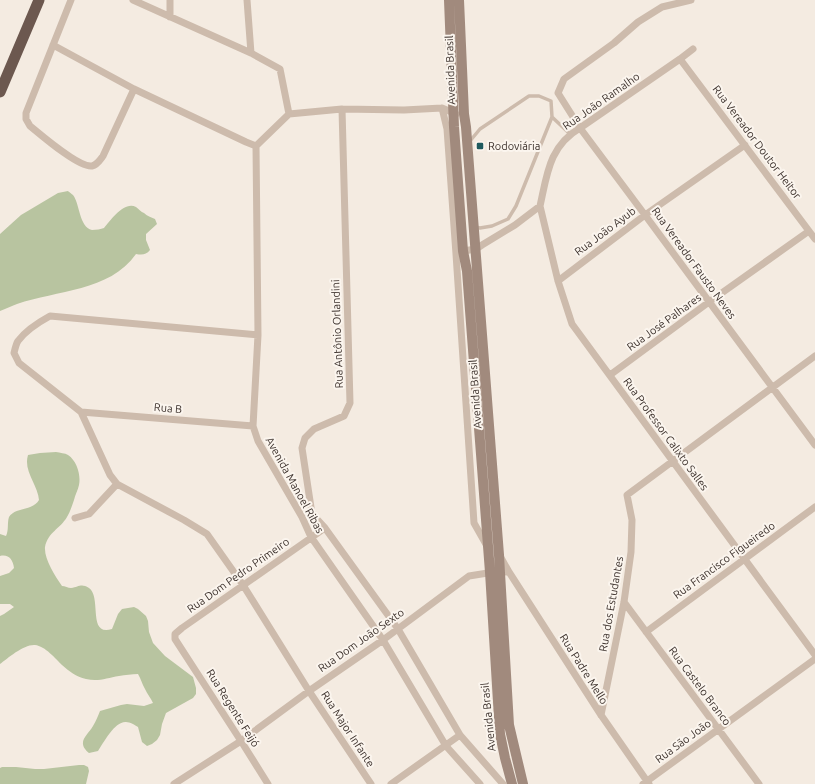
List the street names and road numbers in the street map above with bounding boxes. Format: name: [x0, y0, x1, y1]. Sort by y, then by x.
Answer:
street label: Avenida Brasil: [443, 35, 457, 105]
street label: Rua João Ramalho: [560, 70, 642, 132]
street label: Rua Vereador Doutor Heitor: [710, 83, 804, 202]
street label: Rua João Ayub: [572, 204, 638, 258]
street label: Rua Vereador Fausto Neves: [650, 205, 739, 321]
street label: Rua Antônio Orlandini: [329, 279, 345, 389]
street label: Rua José Palhares: [625, 291, 703, 353]
street label: Avenida Brasil: [467, 359, 483, 429]
street label: Rua Professor Calixto Salles: [621, 375, 711, 493]
street label: Rua B: [153, 401, 183, 415]
street label: Avenida Manoel Ribas: [264, 435, 326, 535]
street label: Rua Francisco Figueiredo: [671, 519, 777, 601]
street label: Rua Dom Pedro Primeiro: [185, 535, 291, 615]
street label: Rua dos Estudantes: [597, 555, 625, 653]
street label: Rua Dom João Sexto: [316, 606, 406, 674]
street label: Rua Padre Mello: [558, 632, 610, 706]
street label: Rua Castelo Branco: [667, 644, 733, 728]
street label: Rua Regente Feijó: [204, 667, 262, 749]
street label: Avenida Brasil: [478, 682, 498, 752]
street label: Rua Major Infante: [319, 689, 377, 769]
street label: Rua São João: [653, 717, 713, 765]

